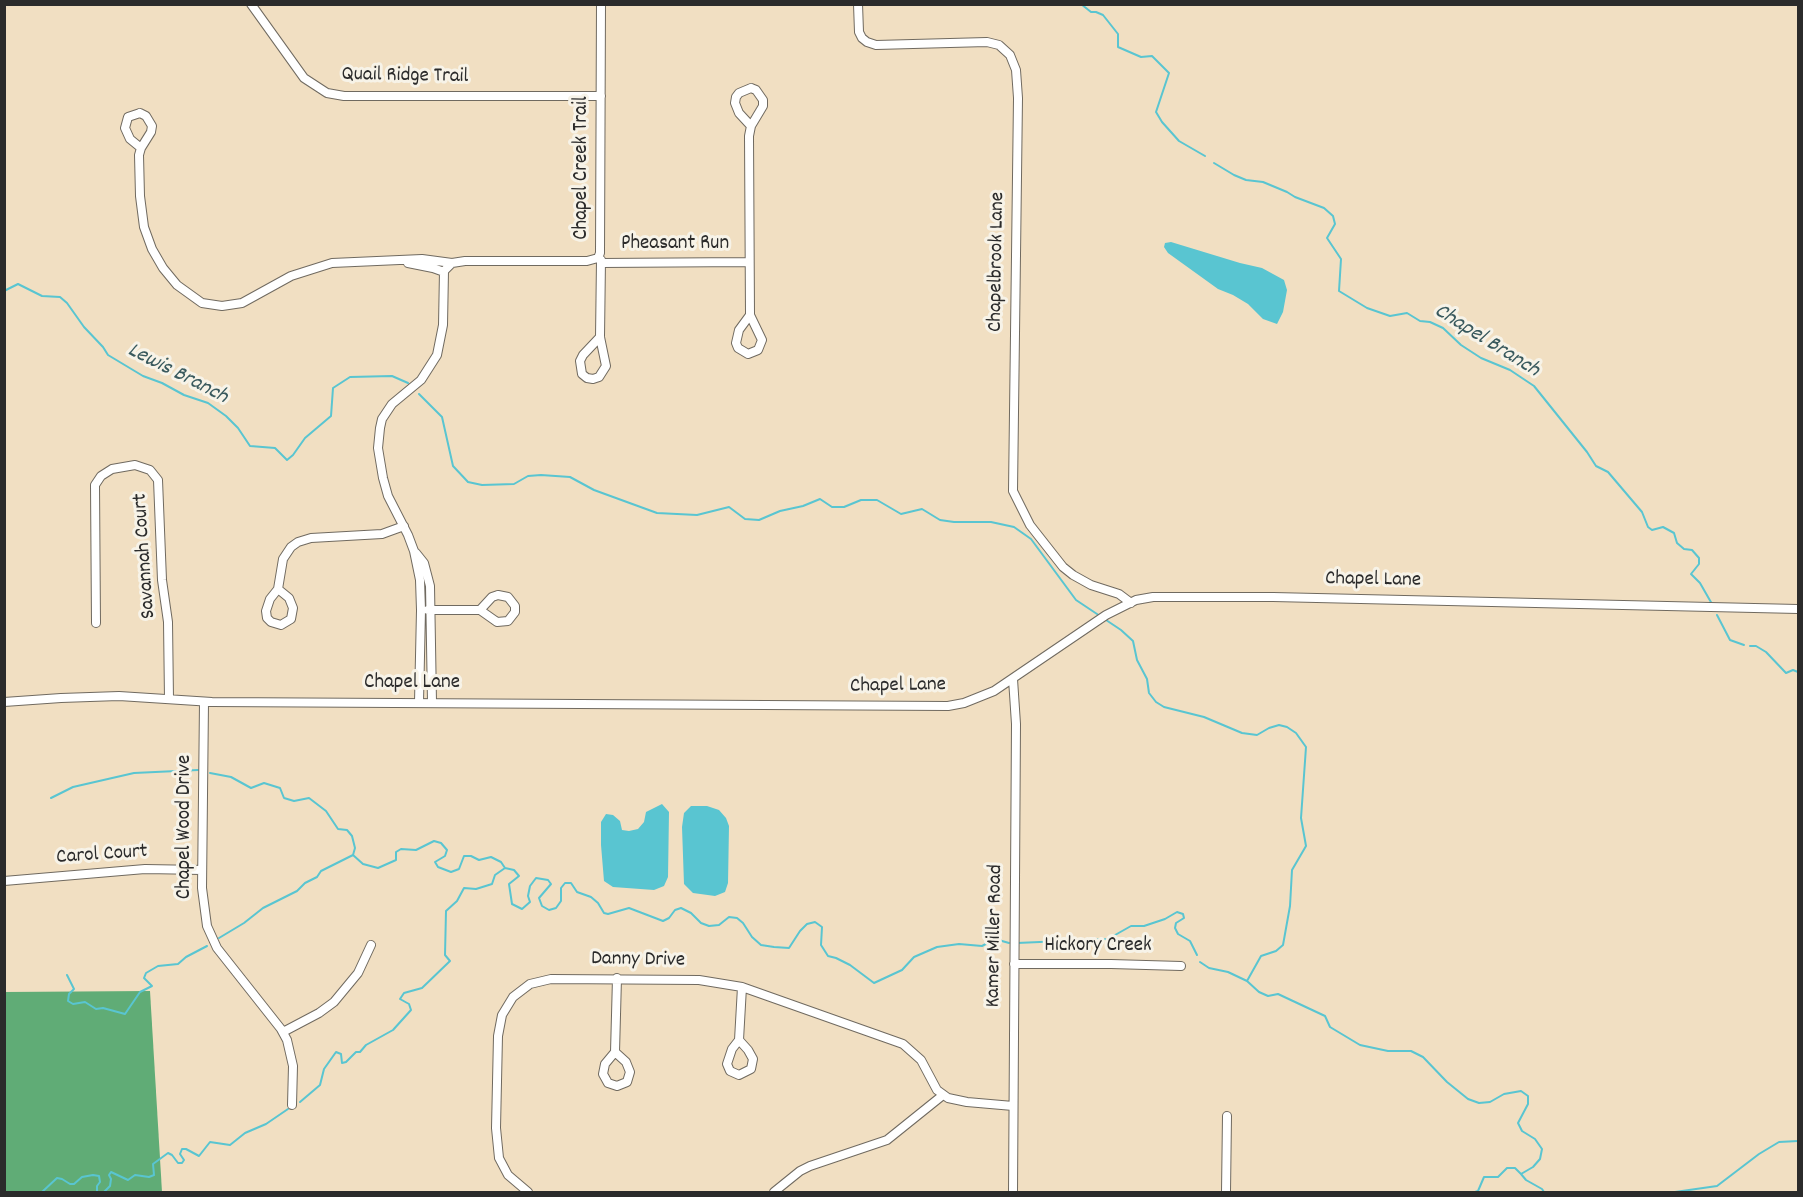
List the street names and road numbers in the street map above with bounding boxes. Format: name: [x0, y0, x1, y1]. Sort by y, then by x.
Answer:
street label: Quail Ridge Trail: [341, 63, 469, 91]
street label: Chapel Creek Trail: [570, 96, 596, 240]
street label: Chapelbrook Lane: [984, 192, 1012, 332]
street label: Pheasant Run: [621, 232, 729, 258]
street label: Savannah Court: [129, 492, 163, 620]
street label: Chapel Lane: [1325, 568, 1421, 594]
street label: Chapel Lane: [364, 671, 460, 697]
street label: Chapel Lane: [850, 674, 946, 700]
street label: Chapel Wood Drive: [173, 755, 199, 899]
street label: Carol Court: [55, 840, 149, 872]
street label: Kamer Miller Road: [982, 864, 1010, 1008]
street label: Hickory Creek: [1044, 934, 1152, 960]
street label: Danny Drive: [591, 948, 685, 974]

